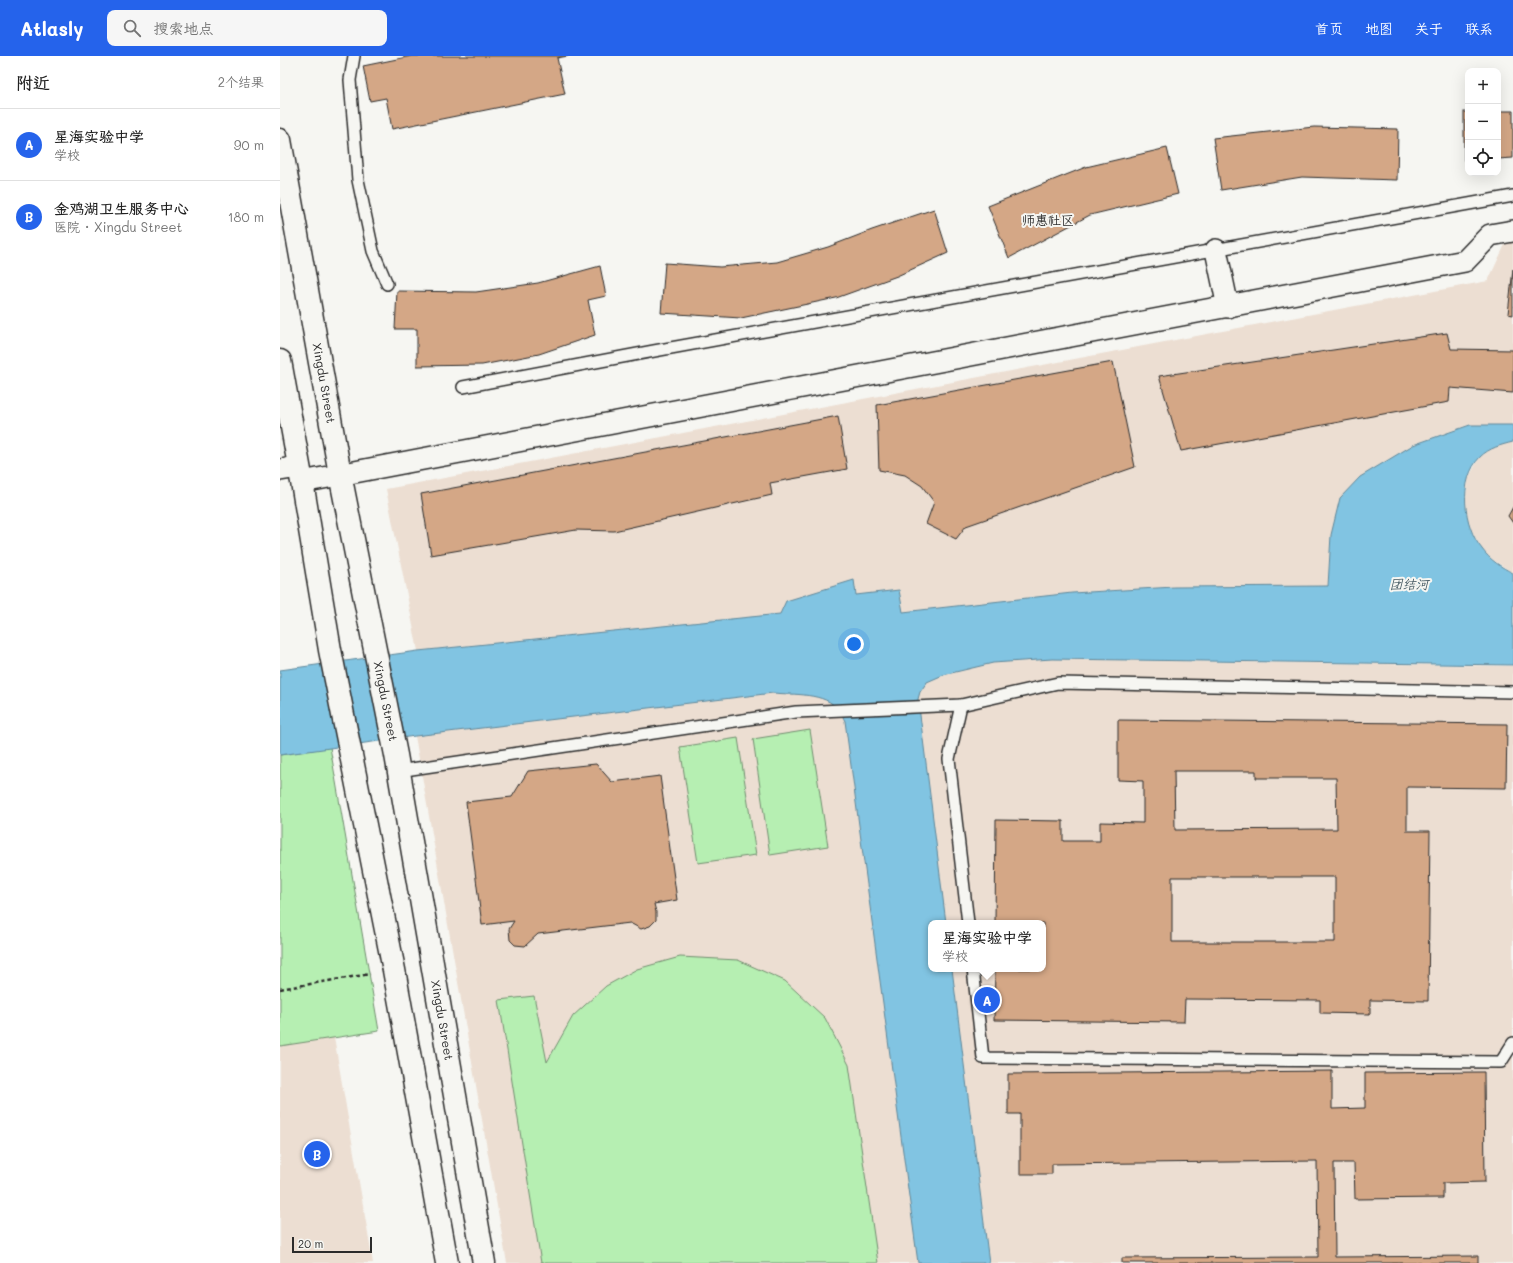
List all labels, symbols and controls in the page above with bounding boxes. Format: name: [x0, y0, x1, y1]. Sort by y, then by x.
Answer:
search box: [107, 10, 387, 46]
text: Atlasly: [20, 16, 83, 41]
icon: search: [121, 17, 143, 39]
text: 搜索地点: [153, 18, 214, 38]
text: 首页: [1315, 19, 1343, 38]
text: 地图: [1365, 19, 1393, 38]
text: 关于: [1415, 19, 1443, 38]
text: 联系: [1465, 19, 1493, 38]
map controls: [1465, 68, 1501, 176]
button: +: [1465, 68, 1501, 104]
text: 附近: [16, 71, 50, 93]
text: 2个结果: [218, 73, 264, 90]
button: −: [1465, 104, 1501, 140]
text: 星海实验中学: [54, 126, 144, 146]
text: A: [24, 136, 34, 153]
text: 90 m: [234, 136, 264, 153]
button: locate: [1465, 140, 1501, 176]
text: 学校: [54, 146, 80, 163]
text: 金鸡湖卫生服务中心: [54, 198, 189, 218]
text: B: [25, 208, 33, 225]
text: 180 m: [228, 208, 264, 225]
district label: 师惠社区: [1022, 211, 1074, 228]
text: 医院 · Xingdu Street: [54, 218, 182, 235]
street label: Xingdu Street: [310, 341, 340, 424]
water label: 团结河: [1389, 575, 1430, 592]
your location: [844, 634, 864, 654]
street label: Xingdu Street: [370, 659, 402, 743]
popup: [928, 920, 1046, 972]
text: 星海实验中学: [942, 927, 1032, 947]
text: 学校: [942, 947, 968, 964]
street label: Xingdu Street: [428, 978, 458, 1062]
pin: A: [974, 985, 1000, 1015]
pin: B: [304, 1139, 330, 1169]
scale bar: [292, 1235, 372, 1254]
text: 20 m: [298, 1236, 323, 1251]

